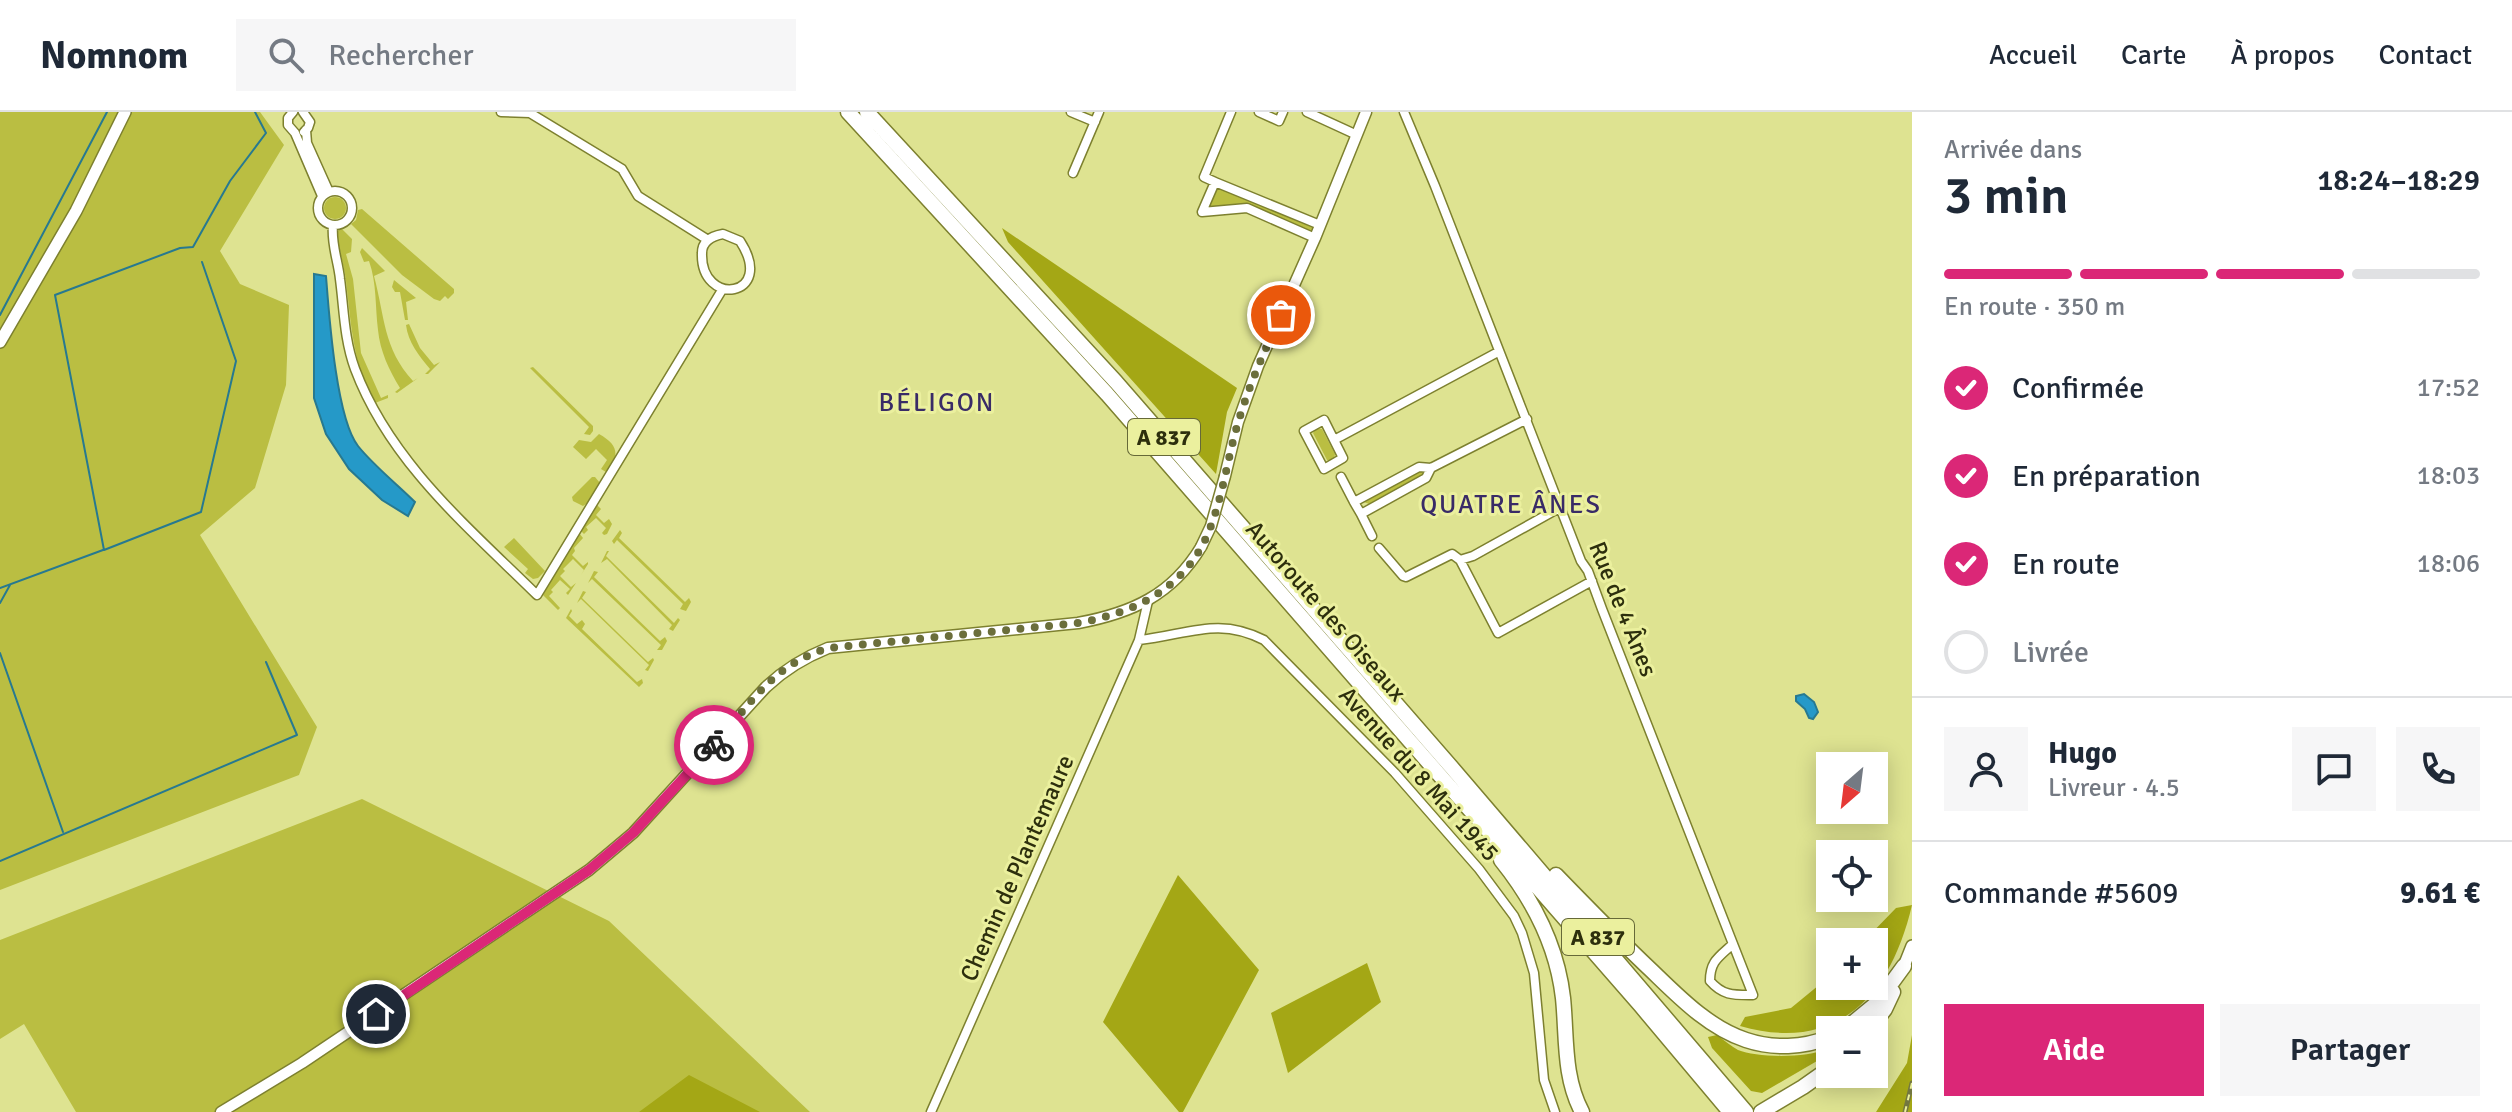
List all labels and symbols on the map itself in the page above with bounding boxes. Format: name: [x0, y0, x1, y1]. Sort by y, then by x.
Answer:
pin: [1247, 281, 1315, 349]
district label: BÉLIGON: [879, 387, 995, 419]
road number: A 837: [1128, 419, 1200, 455]
district label: QUATRE ÂNES: [1420, 489, 1602, 521]
street label: Autoroute des Oiseaux: [1239, 515, 1413, 707]
street label: Rue de 4 Ânes: [1582, 537, 1664, 681]
street label: Avenue du 8 Mai 1945: [1333, 680, 1505, 868]
courier: [674, 705, 754, 785]
street label: Chemin de Plantemaure: [954, 750, 1080, 986]
north arrow: [1816, 752, 1888, 824]
road number: A 837: [1562, 919, 1634, 955]
pin: [342, 980, 410, 1048]

